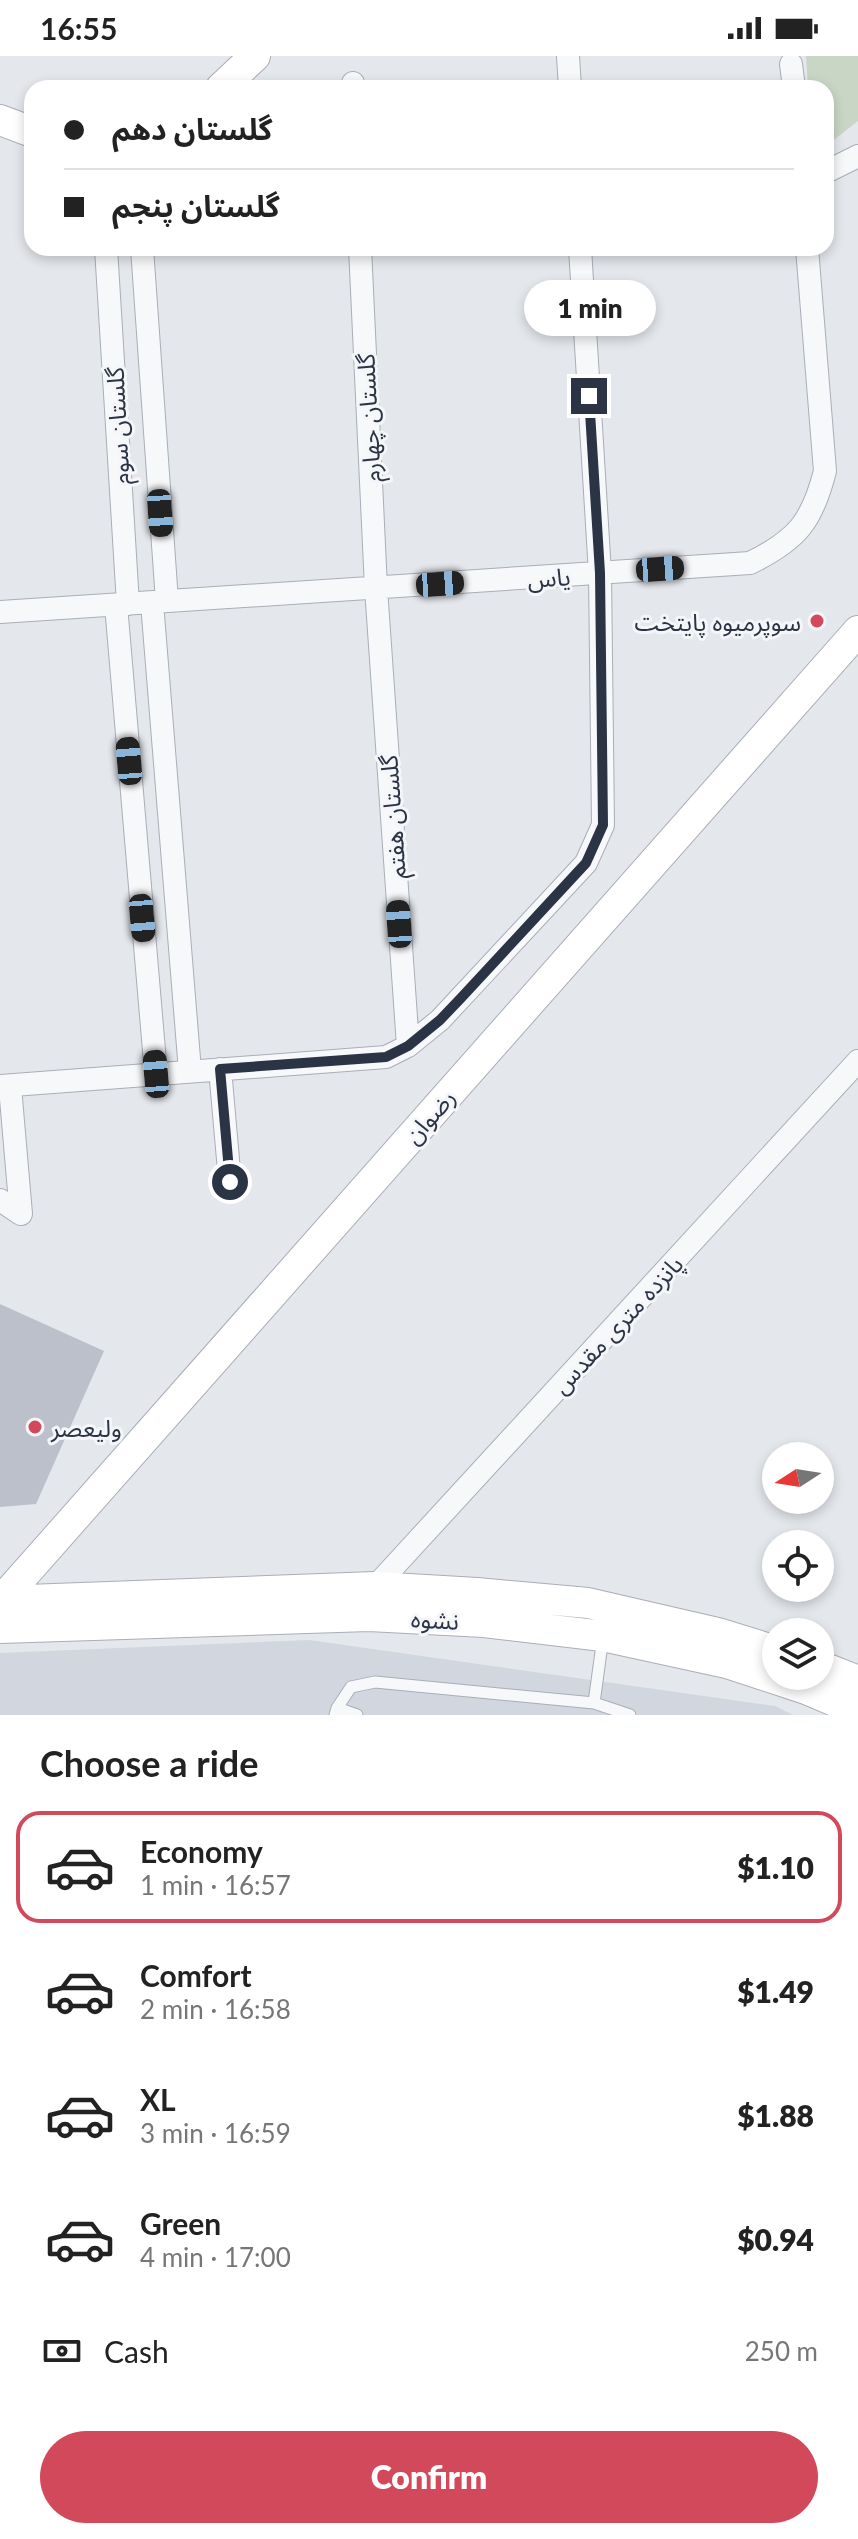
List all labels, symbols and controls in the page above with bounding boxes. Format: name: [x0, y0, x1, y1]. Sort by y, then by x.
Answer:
text: 16:55: [40, 10, 117, 46]
text: گلستان دهم: [112, 110, 272, 146]
text: گلستان پنجم: [112, 187, 280, 223]
callout: 1 min: [523, 280, 655, 336]
text: 1 min: [558, 292, 622, 324]
street label: گلستان چهارم: [350, 352, 391, 483]
street label: گلستان سوم: [99, 365, 140, 486]
route end: [571, 378, 607, 414]
car: [146, 488, 174, 538]
car: [635, 555, 685, 583]
street label: یاس: [526, 561, 572, 593]
car: [415, 570, 465, 598]
place label: سوپرمیوه پایتخت: [635, 607, 801, 638]
marker: سوپرمیوه پایتخت: [808, 612, 826, 630]
car: [115, 736, 143, 786]
street label: گلستان هفتم: [373, 753, 415, 880]
car: [128, 893, 156, 943]
car: [385, 899, 413, 949]
car: [142, 1049, 170, 1099]
street label: رضوان: [397, 1083, 461, 1150]
route start: [212, 1164, 248, 1200]
street label: پانزده متری مقدس: [546, 1249, 690, 1401]
place label: ولیعصر: [50, 1413, 122, 1443]
marker: ولیعصر: [26, 1418, 44, 1436]
north arrow: [762, 1442, 834, 1514]
map controls: [762, 1442, 834, 1690]
button: locate: [762, 1530, 834, 1602]
street label: نشوه: [410, 1603, 460, 1636]
button: layers: [762, 1618, 834, 1690]
text: Choose a ride: [40, 1741, 259, 1785]
icon: car: [44, 1831, 116, 1903]
text: Economy: [140, 1833, 263, 1869]
text: $1.10: [737, 1849, 814, 1885]
text: 1 min · 16:57: [140, 1869, 291, 1901]
icon: car: [44, 1955, 116, 2027]
text: Comfort: [140, 1957, 252, 1993]
text: $1.49: [737, 1973, 814, 2009]
text: 2 min · 16:58: [140, 1993, 291, 2025]
icon: car: [44, 2079, 116, 2151]
text: XL: [140, 2081, 176, 2117]
text: $1.88: [737, 2097, 814, 2133]
text: 3 min · 16:59: [140, 2117, 291, 2149]
icon: car: [44, 2203, 116, 2275]
text: Green: [140, 2205, 221, 2241]
text: $0.94: [737, 2221, 814, 2257]
text: 4 min · 17:00: [140, 2241, 291, 2273]
icon: cash: [40, 2329, 84, 2373]
text: Cash: [104, 2333, 169, 2369]
text: 250 m: [745, 2335, 818, 2367]
button: Confirm: [40, 2431, 818, 2523]

